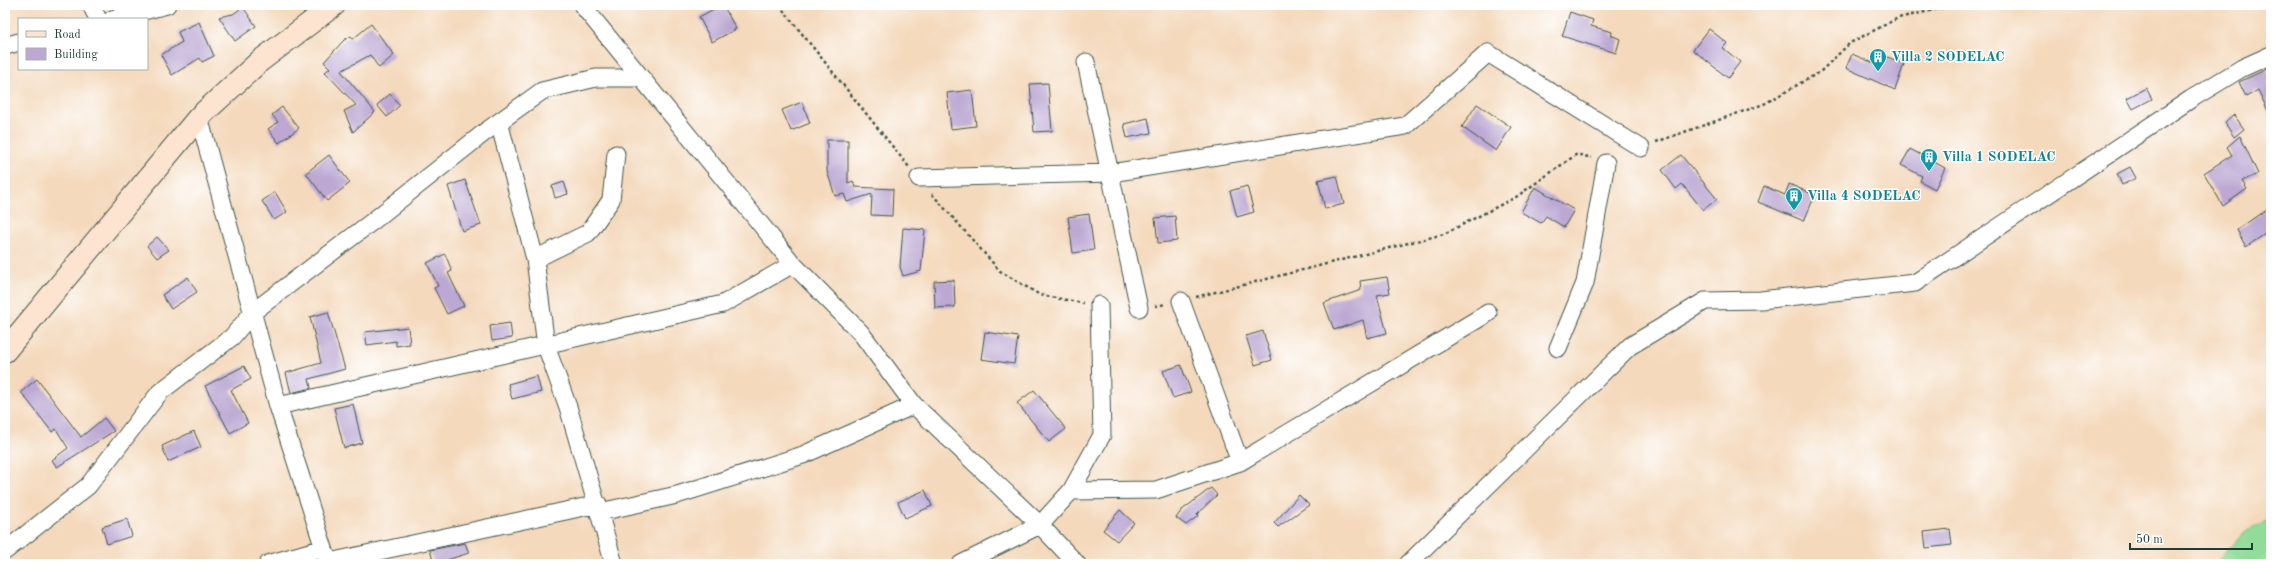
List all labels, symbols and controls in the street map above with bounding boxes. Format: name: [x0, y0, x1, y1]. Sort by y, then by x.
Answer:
legend: [18, 18, 148, 70]
text: Road: [54, 29, 81, 41]
building icon: Villa 2 SODELAC: [1868, 47, 1888, 72]
text: Building: [54, 49, 98, 61]
place label: Villa 2 SODELAC: [1891, 50, 2005, 64]
building icon: Villa 1 SODELAC: [1919, 147, 1939, 172]
place label: Villa 1 SODELAC: [1942, 150, 2056, 164]
building icon: Villa 4 SODELAC: [1784, 186, 1804, 211]
place label: Villa 4 SODELAC: [1807, 189, 1921, 203]
scale bar: [2130, 525, 2252, 551]
text: 50 m: [2136, 533, 2163, 546]

